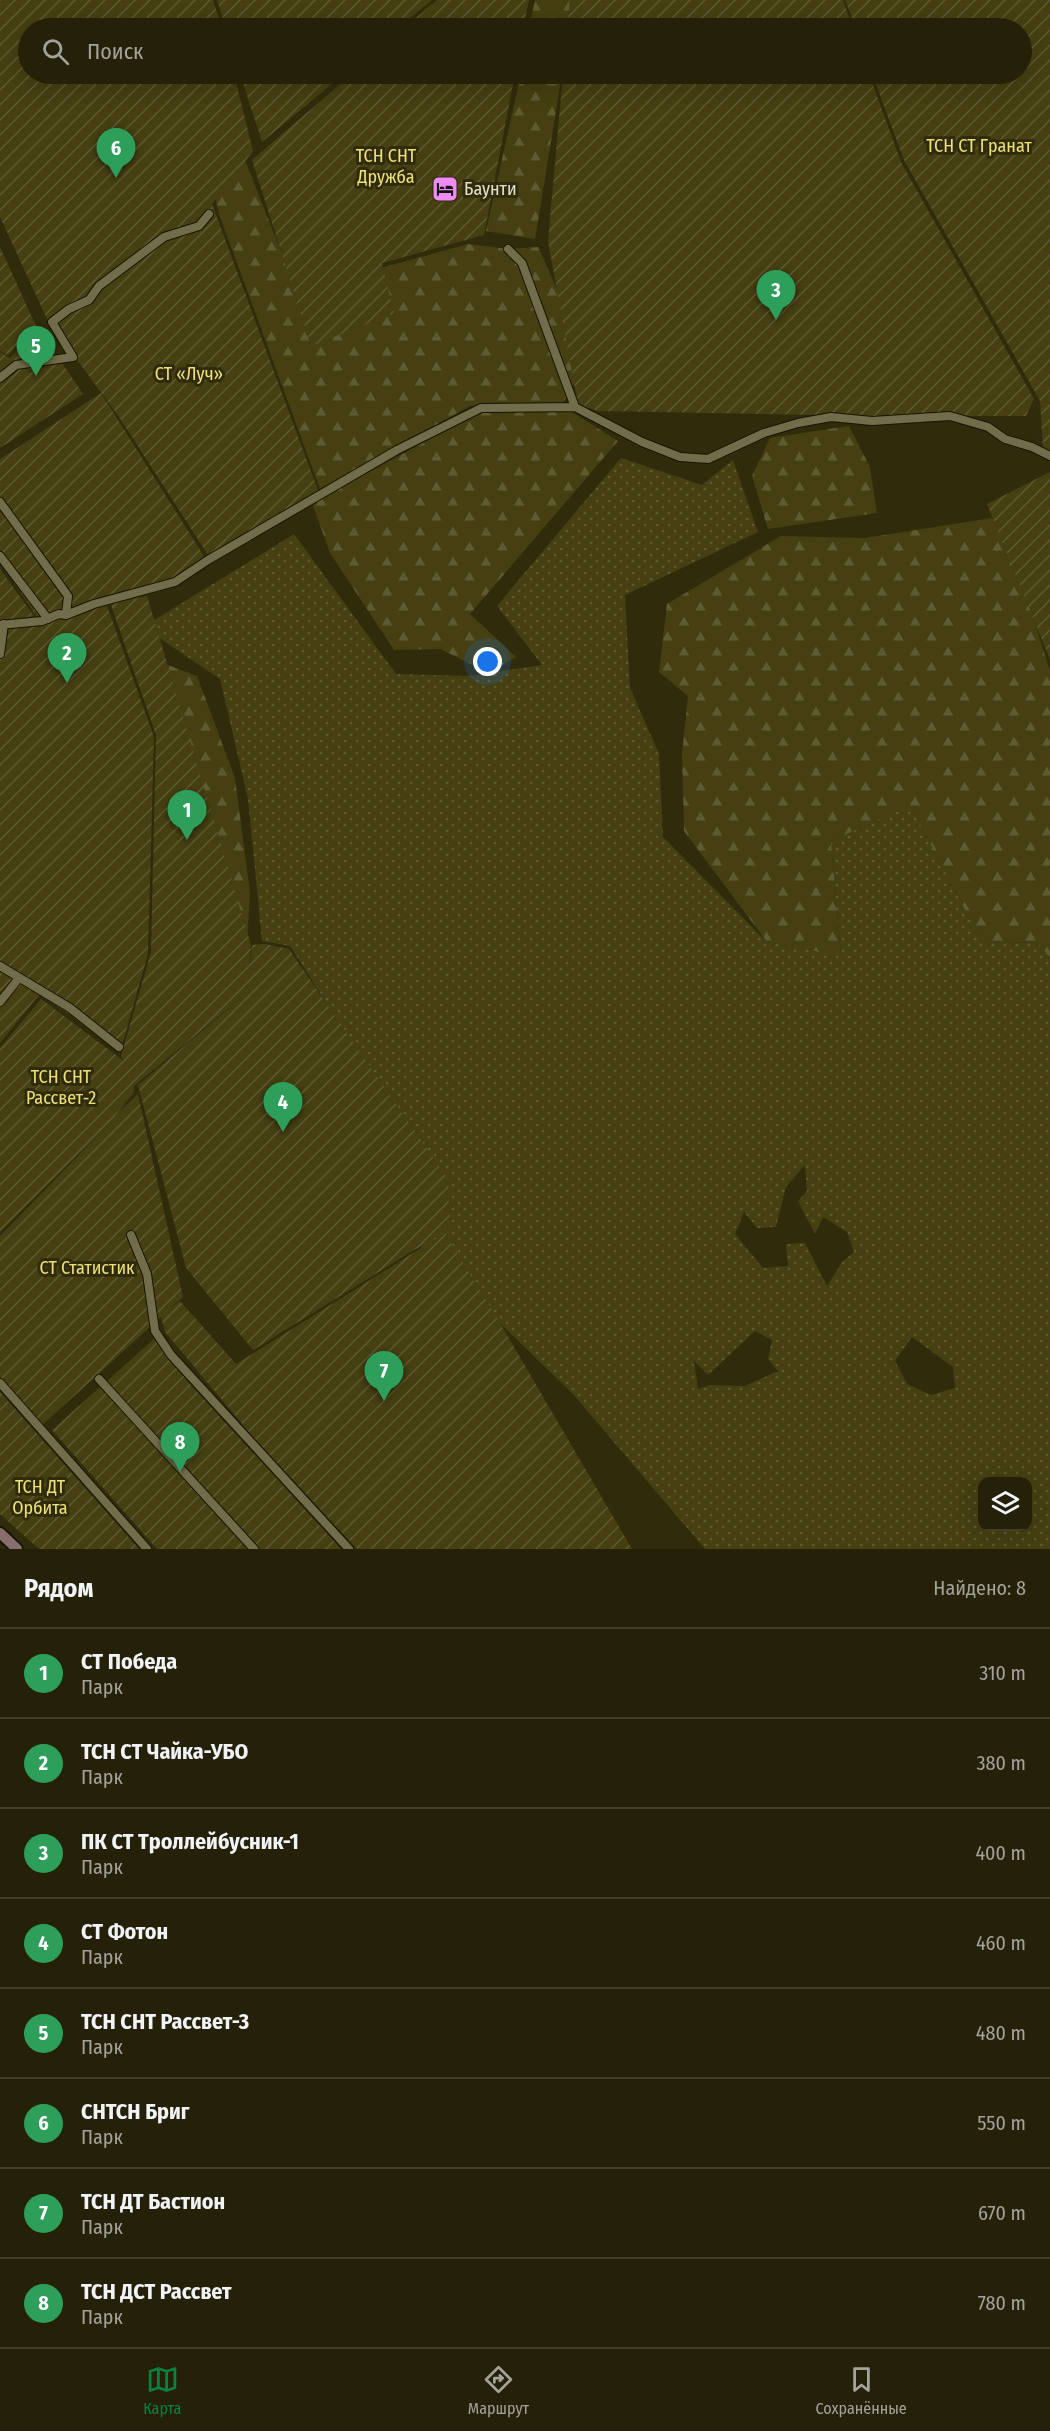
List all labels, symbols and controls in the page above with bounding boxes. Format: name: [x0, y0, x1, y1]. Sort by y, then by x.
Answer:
search box: [18, 18, 1032, 84]
icon: search: [39, 35, 72, 68]
text: Поиск: [87, 38, 143, 65]
pin: 6: [96, 128, 136, 178]
park label: ТСН СТ Гранат: [926, 135, 1032, 157]
park label: ТСН СНТ Дружба: [356, 145, 417, 188]
hotel icon: Баунти: [430, 174, 460, 204]
place label: Баунти: [464, 178, 517, 200]
pin: 3: [756, 270, 796, 320]
pin: 5: [16, 326, 56, 376]
park label: СТ «Луч»: [155, 363, 223, 385]
pin: 2: [48, 634, 86, 683]
your location: [473, 647, 502, 676]
pin: 1: [168, 790, 207, 840]
park label: ТСН СНТ Рассвет-2: [26, 1066, 96, 1109]
pin: 4: [264, 1082, 302, 1132]
park label: СТ Статистик: [40, 1257, 135, 1279]
pin: 7: [364, 1352, 404, 1401]
pin: 8: [160, 1422, 200, 1472]
park label: ТСН ДТ Орбита: [12, 1476, 68, 1519]
map controls: [978, 1477, 1032, 1531]
button: layers: [978, 1477, 1032, 1531]
text: Рядом: [24, 1573, 93, 1604]
text: Найдено: 8: [933, 1576, 1026, 1600]
text: СТ Победа: [81, 1648, 177, 1675]
text: 1: [39, 1661, 48, 1685]
text: 310 m: [979, 1661, 1026, 1685]
text: Парк: [81, 1675, 123, 1699]
text: ТСН СТ Чайка-УБО: [81, 1738, 248, 1765]
text: 2: [39, 1751, 48, 1775]
text: 380 m: [976, 1751, 1026, 1775]
text: Парк: [81, 1765, 123, 1789]
text: ПК СТ Троллейбусник-1: [81, 1828, 299, 1855]
text: 3: [39, 1841, 48, 1865]
text: 400 m: [975, 1841, 1026, 1865]
text: Парк: [81, 1855, 123, 1879]
text: СТ Фотон: [81, 1918, 168, 1945]
text: 4: [38, 1931, 49, 1955]
text: 460 m: [976, 1931, 1026, 1955]
text: Парк: [81, 1945, 123, 1969]
text: ТСН СНТ Рассвет-3: [81, 2008, 249, 2035]
text: 5: [39, 2021, 48, 2045]
text: 480 m: [976, 2021, 1026, 2045]
text: Парк: [81, 2035, 123, 2059]
text: СНТСН Бриг: [81, 2098, 189, 2125]
text: 6: [38, 2111, 49, 2135]
text: 550 m: [977, 2111, 1026, 2135]
text: Парк: [81, 2125, 123, 2149]
text: ТСН ДТ Бастион: [81, 2188, 225, 2215]
text: 7: [39, 2201, 48, 2225]
text: 670 m: [978, 2201, 1026, 2225]
text: Парк: [81, 2215, 123, 2239]
text: ТСН ДСТ Рассвет: [81, 2278, 231, 2305]
text: 8: [38, 2291, 49, 2315]
text: 780 m: [978, 2291, 1026, 2315]
text: Парк: [81, 2305, 123, 2329]
tab: Карта: [143, 2363, 181, 2418]
tab: Маршрут: [468, 2363, 529, 2418]
tab: Сохранённые: [815, 2363, 907, 2418]

